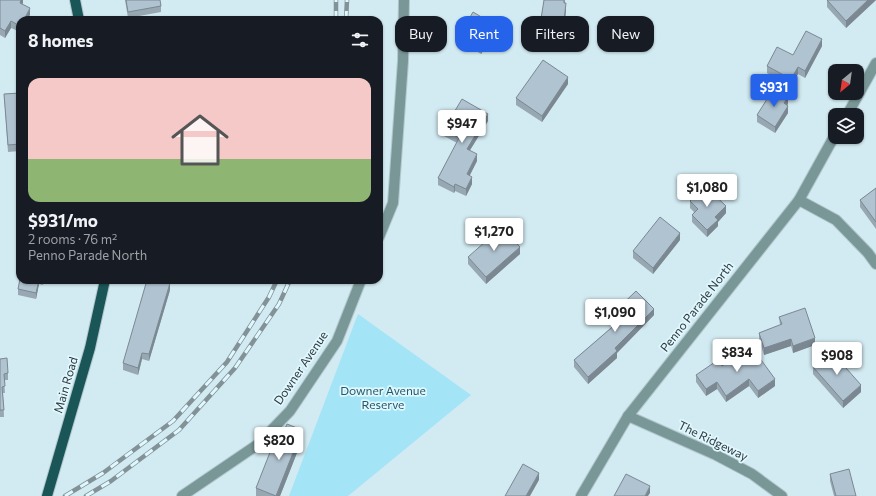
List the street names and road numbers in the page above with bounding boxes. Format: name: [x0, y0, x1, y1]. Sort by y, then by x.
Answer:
street label: Penno Parade North: [657, 259, 736, 354]
street label: Downer Avenue: [270, 328, 330, 407]
street label: Main Road: [50, 355, 80, 415]
street label: The Ridgeway: [676, 417, 751, 463]

